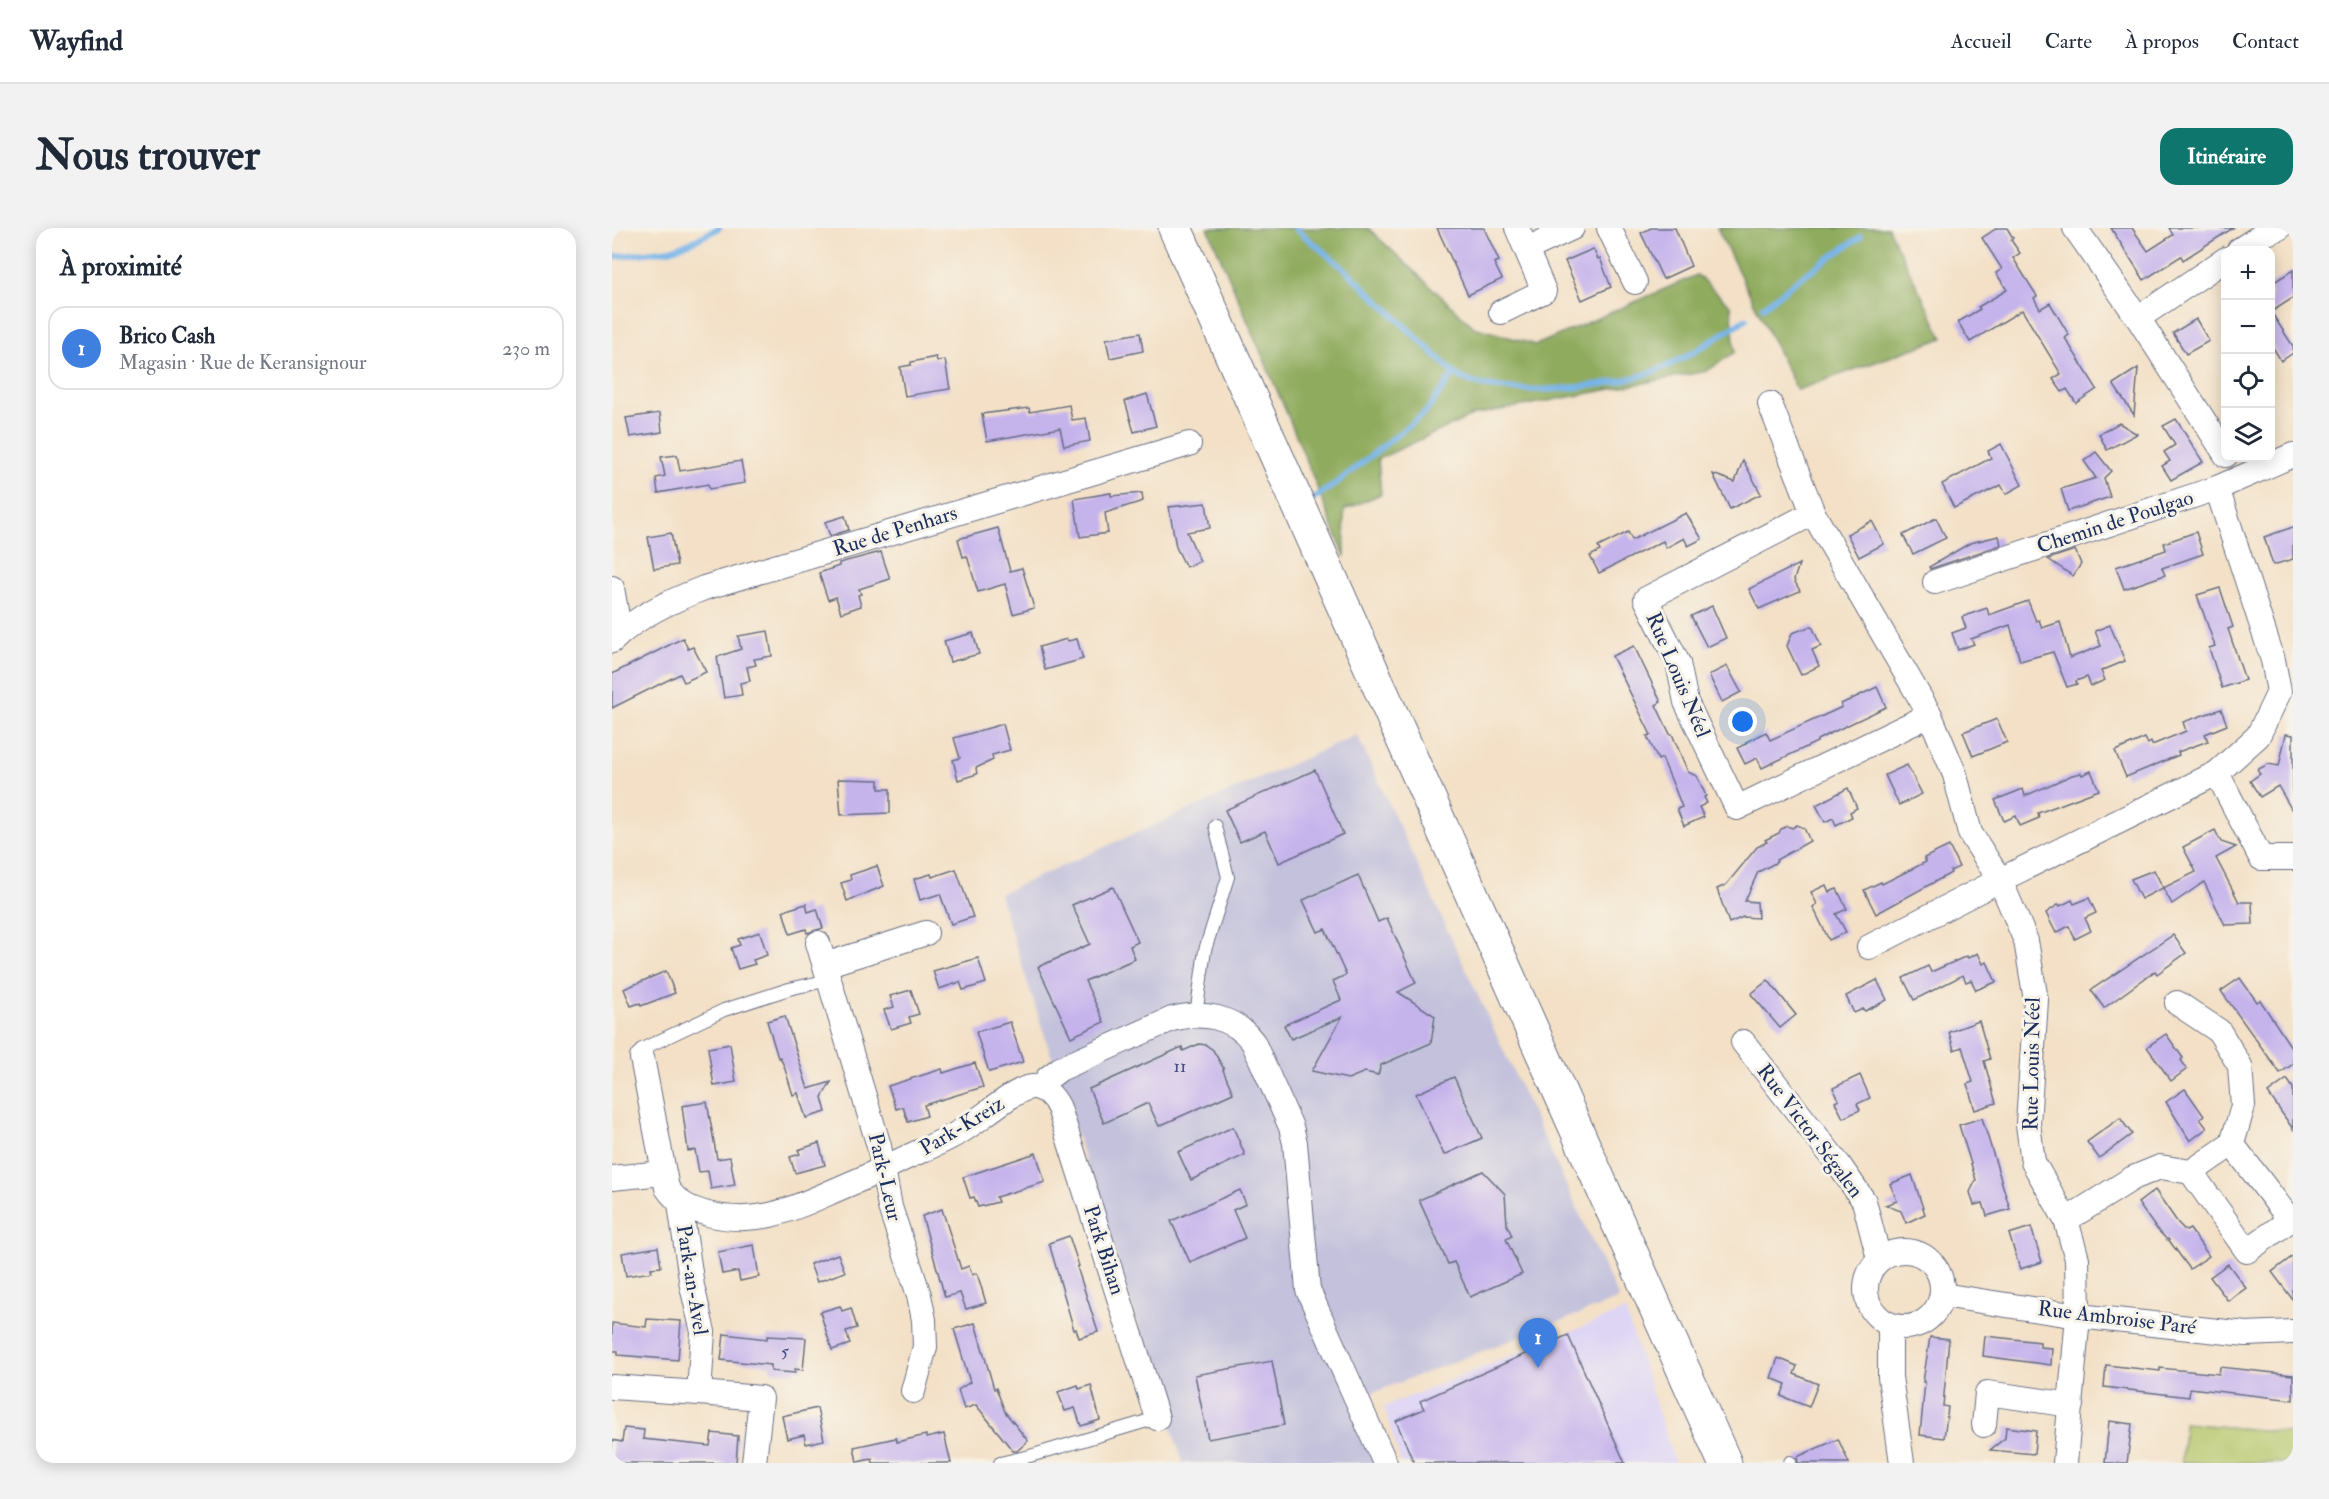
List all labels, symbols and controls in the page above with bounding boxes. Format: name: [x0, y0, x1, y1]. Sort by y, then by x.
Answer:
text: Wayfind: [30, 24, 123, 59]
text: Accueil: [1951, 28, 2012, 55]
text: Carte: [2045, 28, 2092, 55]
text: À propos: [2125, 28, 2199, 55]
text: Contact: [2232, 28, 2299, 55]
button: Itinéraire: [2160, 128, 2293, 185]
text: Nous trouver: [36, 130, 260, 182]
map controls: [2221, 246, 2275, 462]
button: +: [2221, 246, 2275, 300]
text: À proximité: [60, 251, 182, 283]
button: −: [2221, 300, 2275, 354]
text: Brico Cash: [119, 322, 215, 350]
text: 1: [78, 336, 85, 361]
text: 230 m: [502, 336, 550, 361]
text: Magasin · Rue de Keransignour: [119, 350, 367, 375]
button: locate: [2221, 354, 2275, 408]
button: layers: [2221, 408, 2275, 462]
street label: Chemin de Poulgao: [2033, 484, 2197, 560]
street label: Rue de Penhars: [830, 499, 960, 563]
street label: Rue Louis Néel: [1639, 608, 1717, 742]
your location: [1728, 707, 1757, 736]
street label: Rue Louis Néel: [2017, 996, 2047, 1131]
house number: 11: [1174, 1055, 1186, 1078]
street label: Rue Victor Ségalen: [1751, 1059, 1869, 1204]
street label: Park-Kreiz: [915, 1090, 1009, 1162]
street label: Park-Leur: [862, 1130, 908, 1224]
street label: Park Bihan: [1077, 1202, 1131, 1298]
street label: Park-an-Avel: [670, 1223, 714, 1338]
street label: Rue Ambroise Paré: [2036, 1295, 2198, 1341]
pin: 1: [1518, 1318, 1558, 1368]
house number: 5: [781, 1340, 789, 1363]

